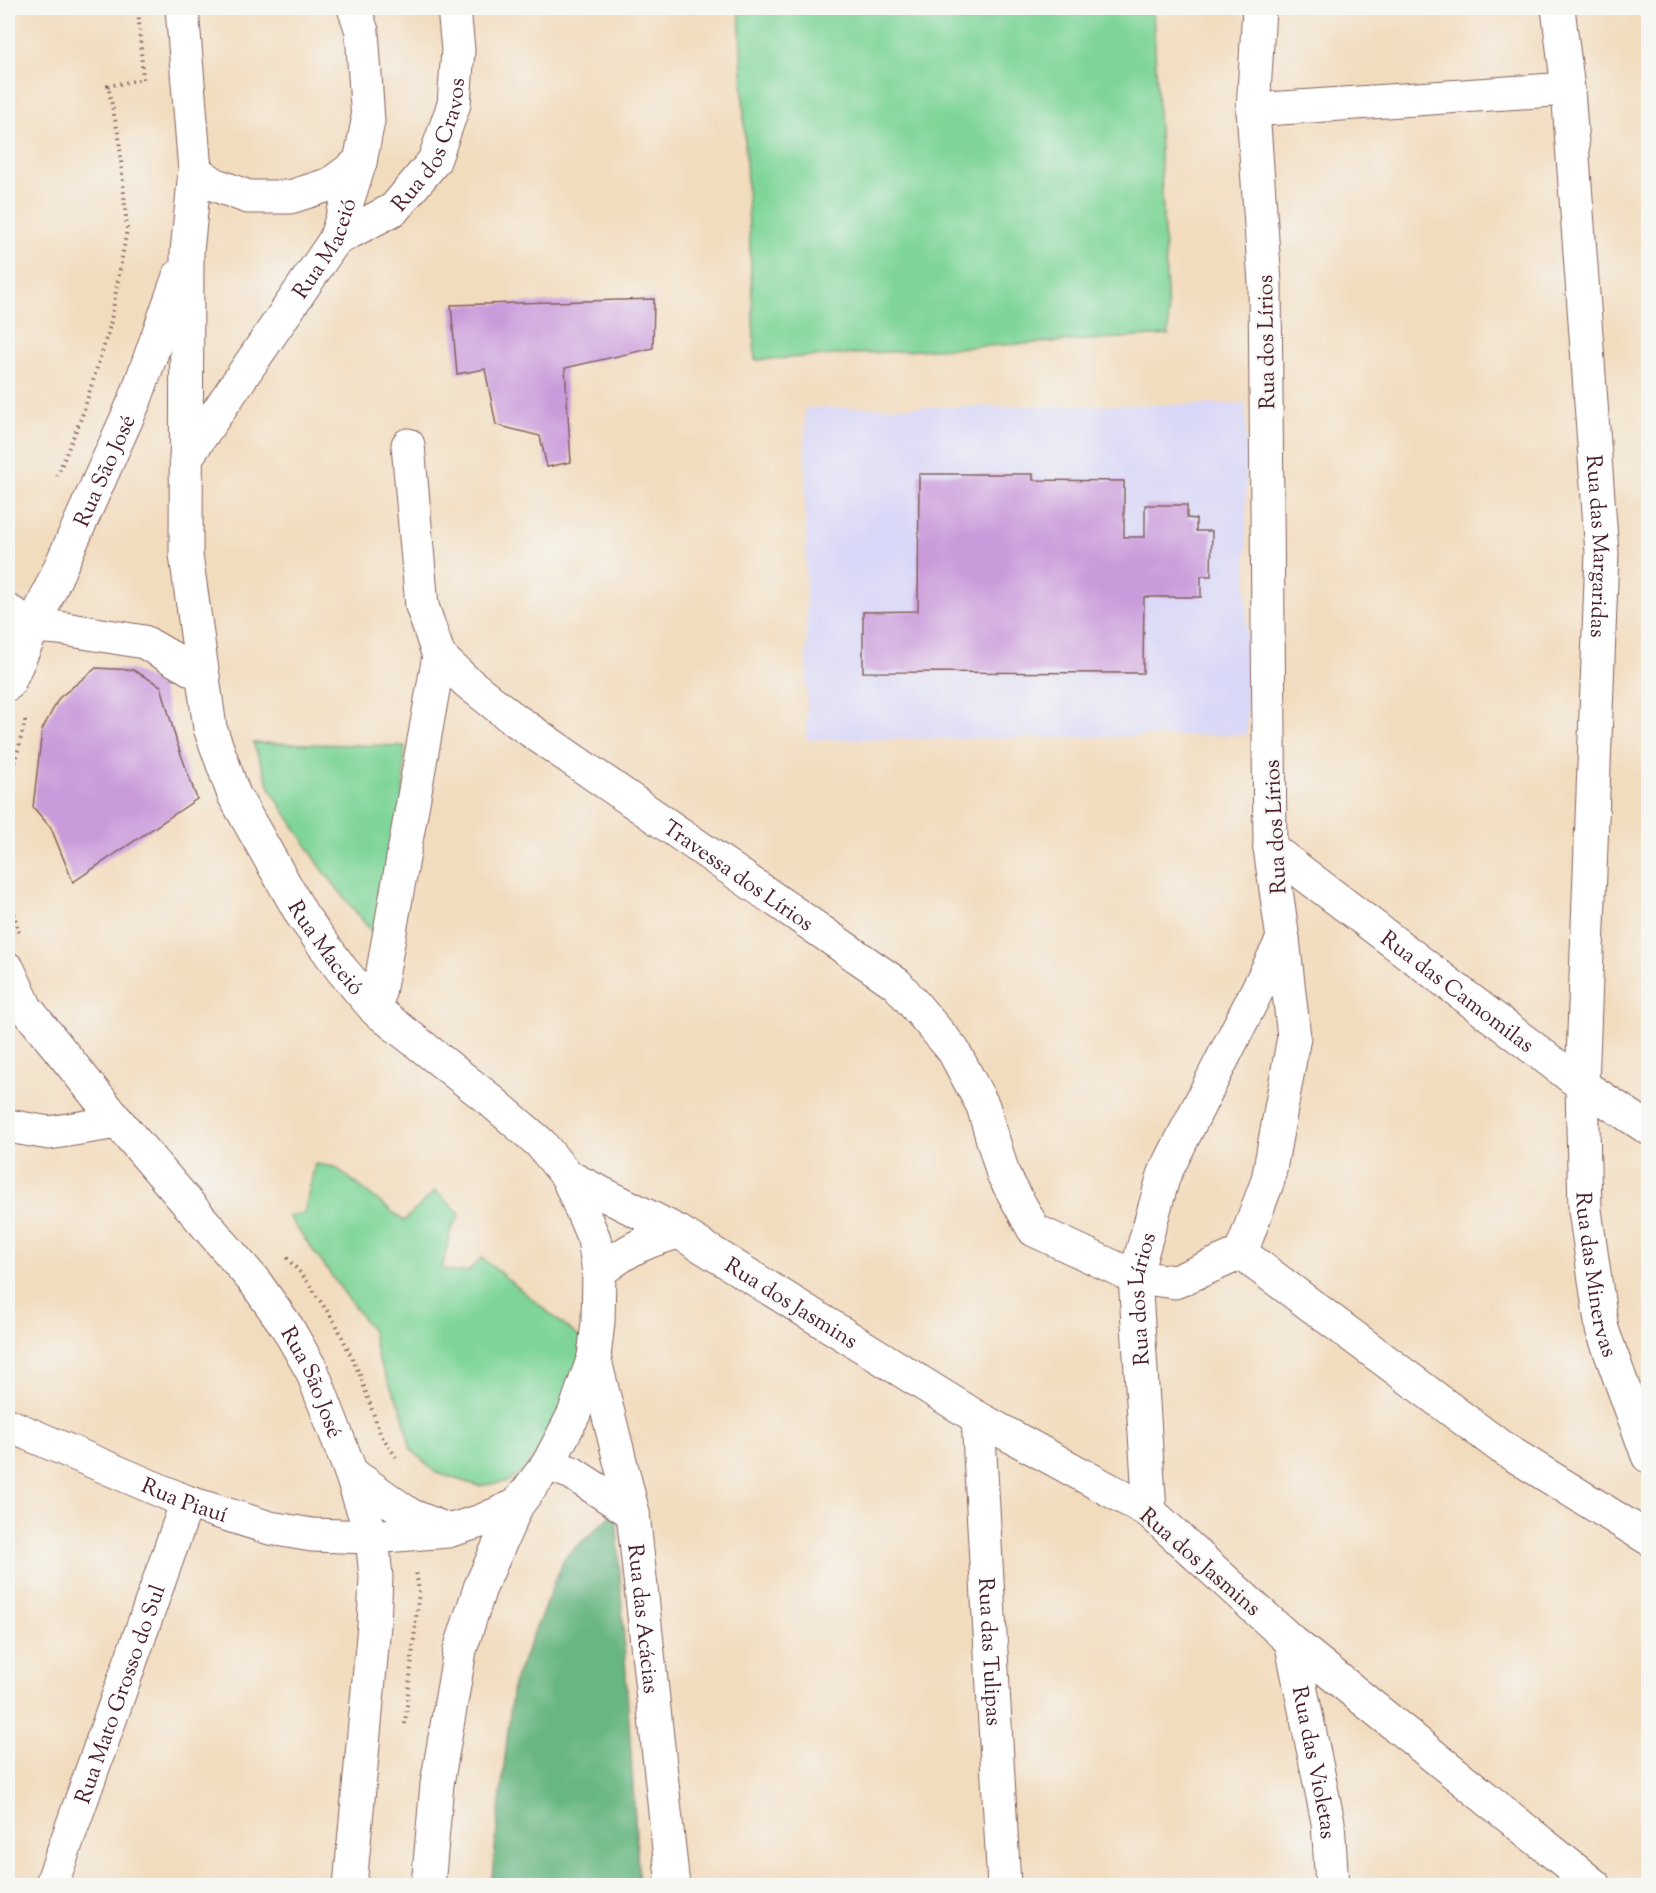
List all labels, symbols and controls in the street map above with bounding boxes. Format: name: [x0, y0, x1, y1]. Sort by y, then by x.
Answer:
street label: Rua dos Cravos: [385, 77, 475, 220]
street label: Rua Maceió: [286, 195, 366, 307]
street label: Rua dos Lírios: [1251, 274, 1285, 410]
street label: Rua São José: [67, 410, 145, 533]
street label: Rua das Margaridas: [1576, 454, 1615, 638]
street label: Rua dos Lírios: [1257, 759, 1296, 895]
street label: Travessa dos Lírios: [655, 814, 819, 941]
street label: Rua Maceió: [278, 895, 370, 1004]
street label: Rua das Camomilas: [1373, 924, 1540, 1062]
street label: Rua das Minervas: [1566, 1191, 1624, 1362]
street label: Rua dos Lírios: [1122, 1229, 1166, 1367]
street label: Rua dos Jasmins: [717, 1251, 863, 1358]
street label: Rua São José: [271, 1321, 349, 1443]
street label: Rua Piauí: [136, 1471, 231, 1533]
street label: Rua dos Jasmins: [1131, 1501, 1267, 1625]
street label: Rua das Acácias: [617, 1543, 665, 1695]
street label: Rua das Tulipas: [968, 1577, 1008, 1727]
street label: Rua Mato Grosso do Sul: [68, 1581, 175, 1809]
street label: Rua das Violetas: [1282, 1684, 1342, 1840]

